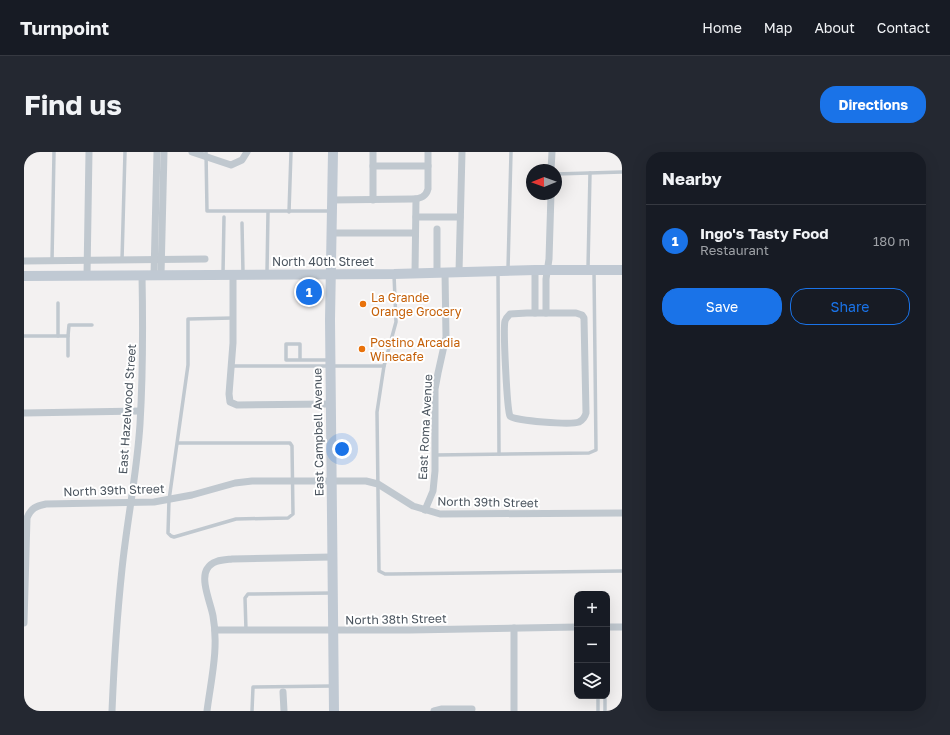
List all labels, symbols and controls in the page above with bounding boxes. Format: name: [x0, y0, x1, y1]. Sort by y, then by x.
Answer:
text: Turnpoint: [20, 16, 109, 39]
text: Home: [702, 19, 742, 36]
text: Map: [764, 19, 792, 36]
text: About: [814, 19, 855, 36]
text: Contact: [877, 19, 930, 36]
button: Directions: [820, 86, 926, 123]
text: Find us: [24, 88, 122, 121]
north arrow: [526, 164, 562, 200]
text: Nearby: [662, 168, 722, 189]
text: Ingo's Tasty Food: [700, 224, 829, 242]
text: 1: [672, 233, 678, 249]
text: 180 m: [873, 233, 910, 249]
text: Restaurant: [700, 242, 769, 258]
street label: North 40th Street: [272, 254, 374, 269]
pin: 1: [296, 277, 322, 307]
button: Save: [662, 288, 782, 325]
button: Share: [790, 288, 910, 325]
place label: La Grande Orange Grocery: [371, 290, 462, 319]
marker: La Grande Orange Grocery: [358, 299, 368, 309]
place label: Postino Arcadia Winecafe: [370, 335, 460, 364]
street label: East Hazelwood Street: [115, 343, 139, 475]
marker: Postino Arcadia Winecafe: [357, 344, 367, 354]
street label: East Campbell Avenue: [309, 368, 327, 496]
street label: East Roma Avenue: [415, 374, 435, 480]
your location: [332, 439, 352, 459]
street label: North 39th Street: [63, 481, 165, 499]
street label: North 39th Street: [437, 494, 539, 510]
map controls: [574, 591, 610, 699]
button: +: [574, 591, 610, 627]
street label: North 38th Street: [345, 611, 447, 627]
button: −: [574, 627, 610, 663]
button: layers: [574, 663, 610, 699]

